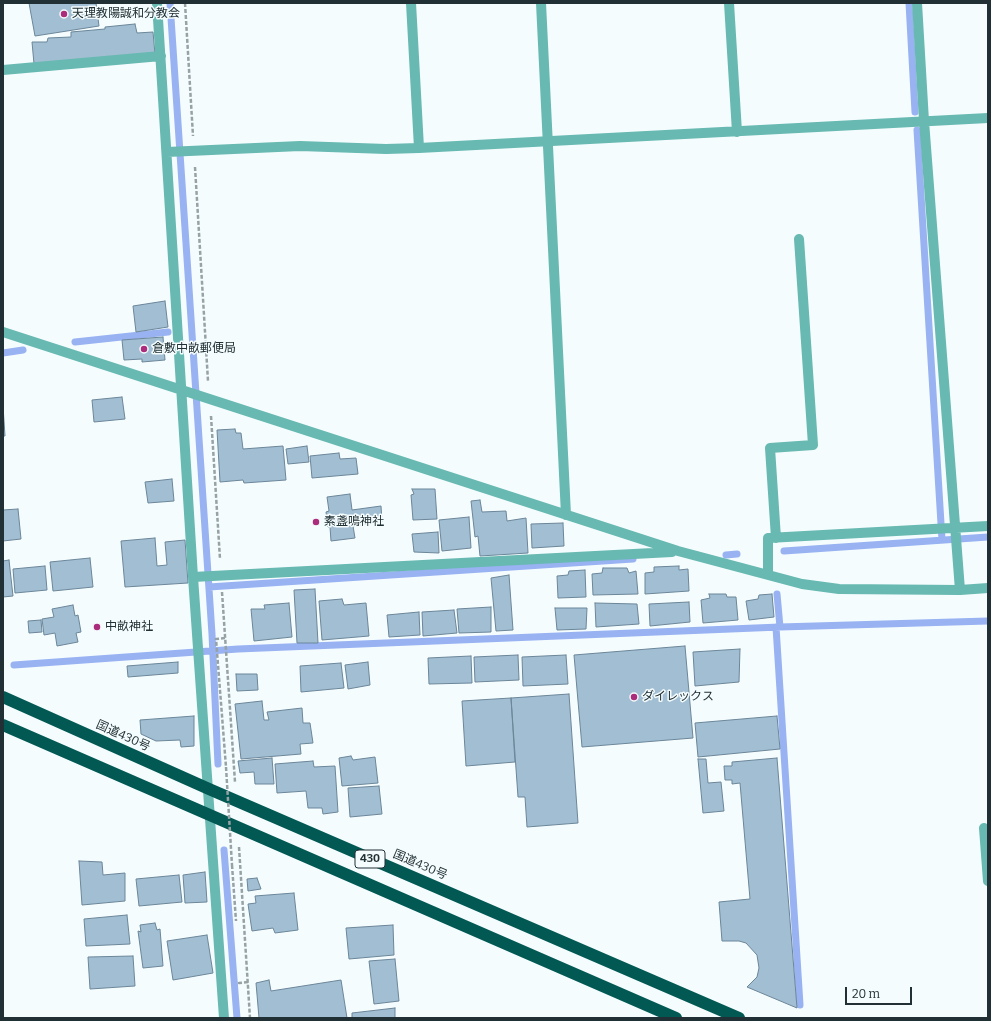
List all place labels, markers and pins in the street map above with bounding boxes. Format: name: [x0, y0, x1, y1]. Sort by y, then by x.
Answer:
place label: 天理教陽誠和分教会: [72, 7, 180, 21]
marker: 天理教陽誠和分教会: [59, 9, 69, 19]
place label: 倉敷中畝郵便局: [152, 342, 236, 356]
marker: 倉敷中畝郵便局: [139, 344, 149, 354]
place label: 素盞鳴神社: [324, 515, 384, 529]
marker: 素盞鳴神社: [311, 517, 321, 527]
place label: 中畝神社: [105, 620, 153, 634]
marker: 中畝神社: [92, 622, 102, 632]
place label: ダイレックス: [642, 690, 714, 704]
marker: ダイレックス: [629, 692, 639, 702]

